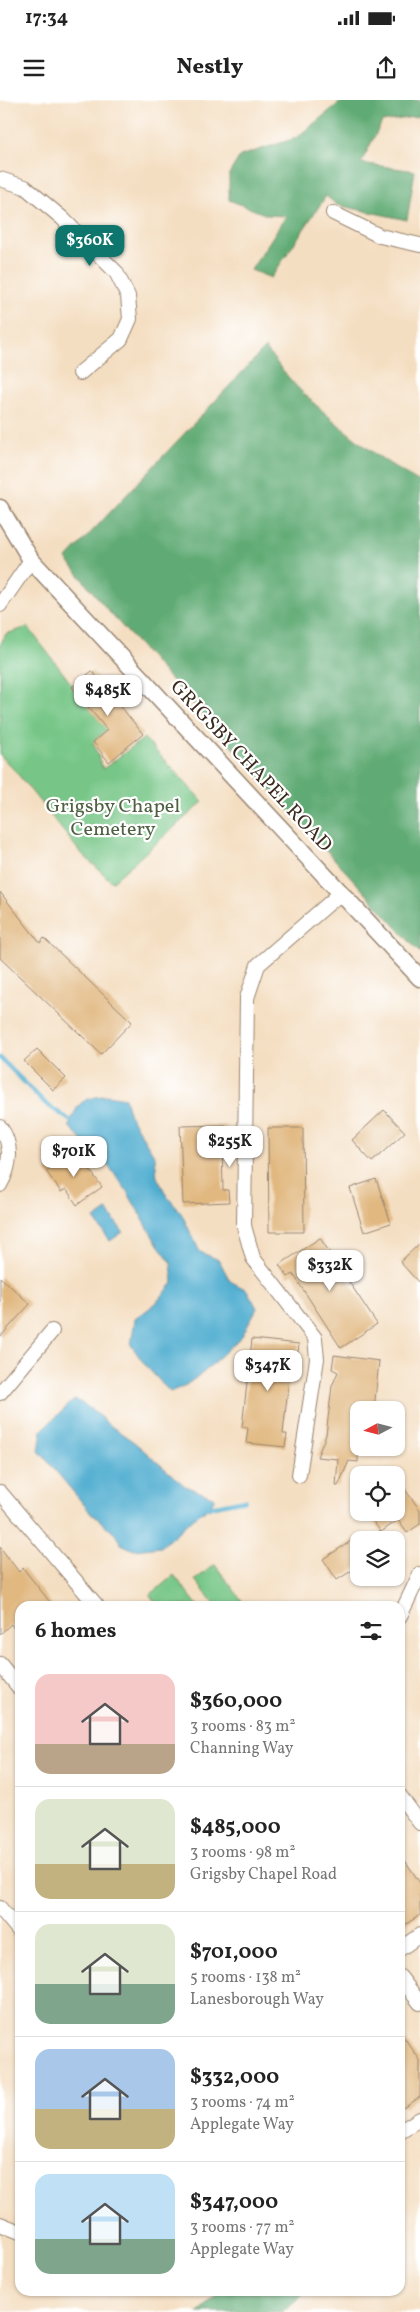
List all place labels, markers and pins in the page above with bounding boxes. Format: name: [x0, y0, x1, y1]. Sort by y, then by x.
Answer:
pin: $360K: [55, 224, 125, 267]
pin: $485K: [73, 674, 143, 717]
pin: $255K: [195, 1126, 265, 1168]
pin: $701K: [39, 1136, 109, 1178]
pin: $332K: [295, 1250, 365, 1292]
pin: $347K: [233, 1350, 303, 1392]

